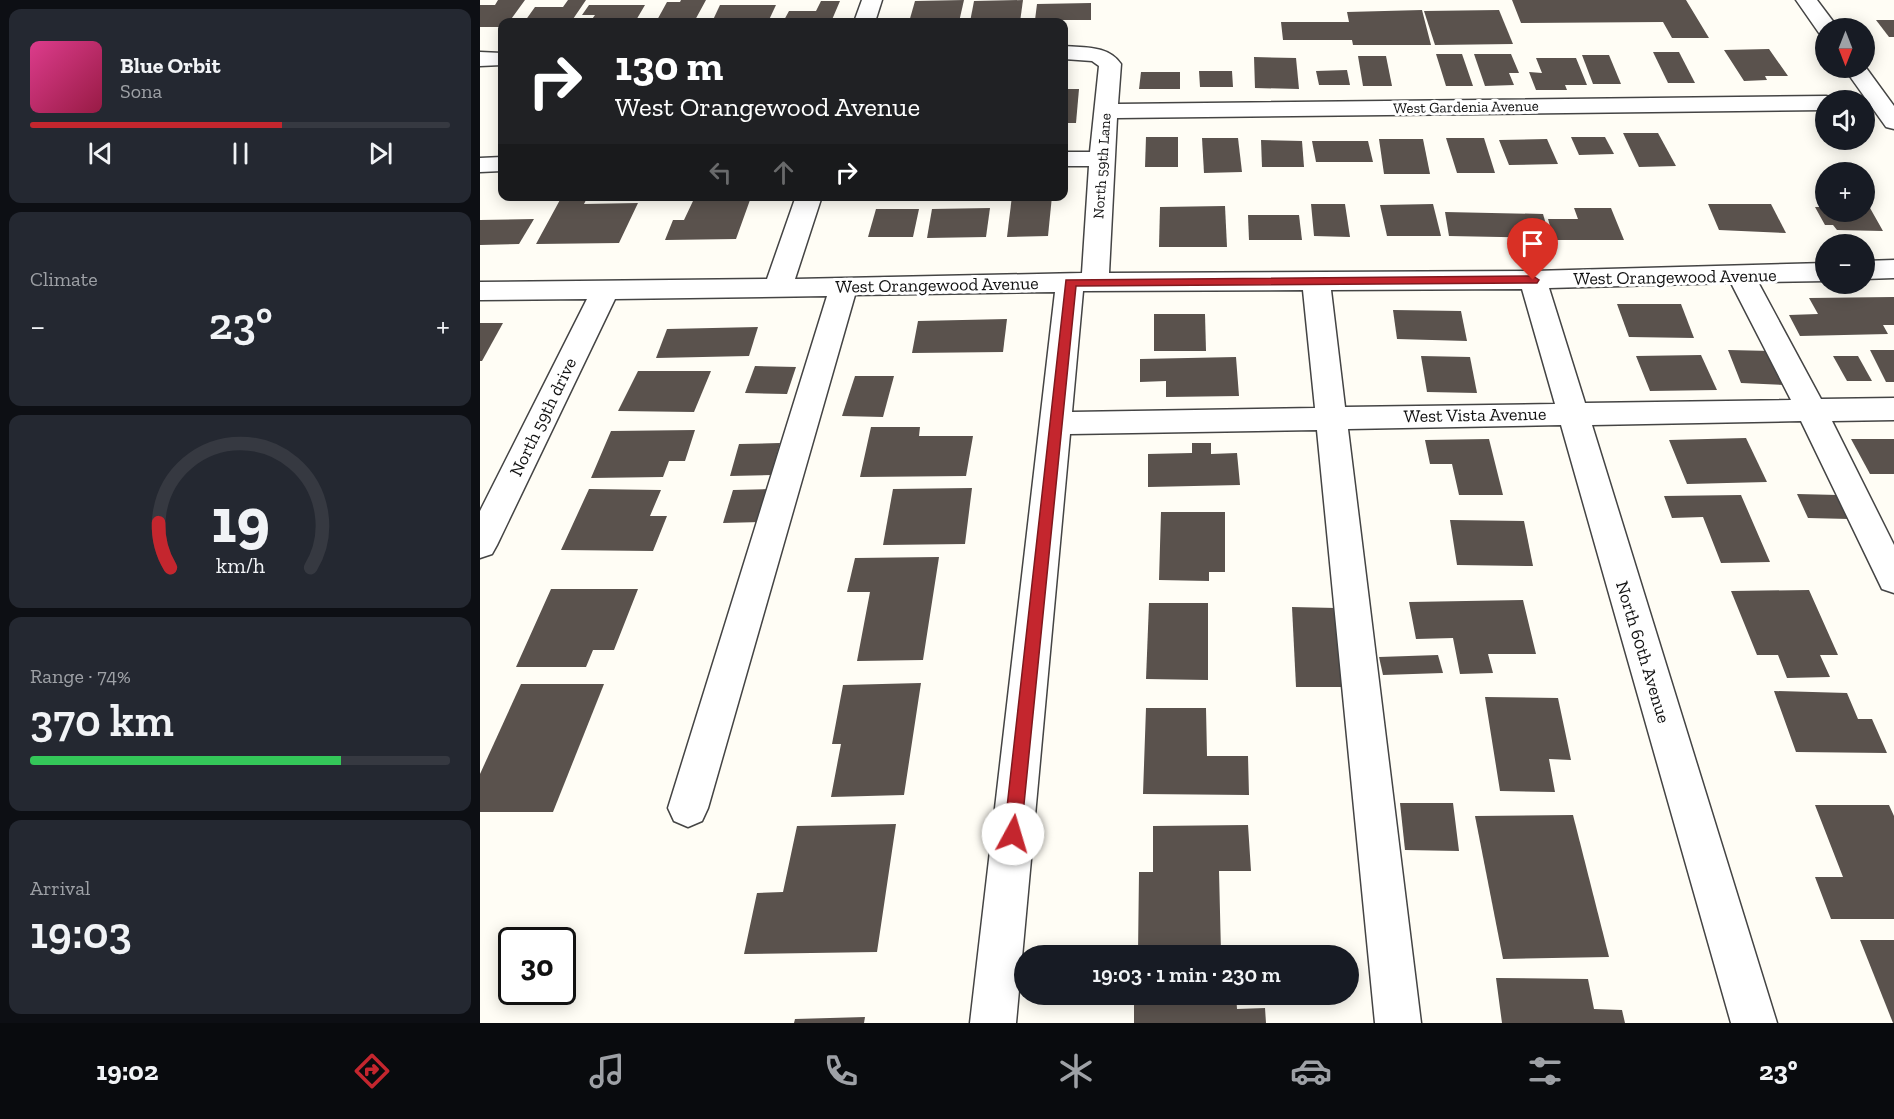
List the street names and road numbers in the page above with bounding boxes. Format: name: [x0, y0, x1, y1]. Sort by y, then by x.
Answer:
street label: West Gardenia Avenue: [1393, 97, 1539, 117]
street label: North 59th Lane: [1089, 113, 1115, 219]
street label: West Orangewood Avenue: [1573, 264, 1777, 290]
street label: West Orangewood Avenue: [835, 272, 1039, 298]
street label: North 59th drive: [505, 354, 581, 480]
street label: West Vista Avenue: [1403, 403, 1547, 427]
street label: North 60th Avenue: [1611, 578, 1675, 726]

